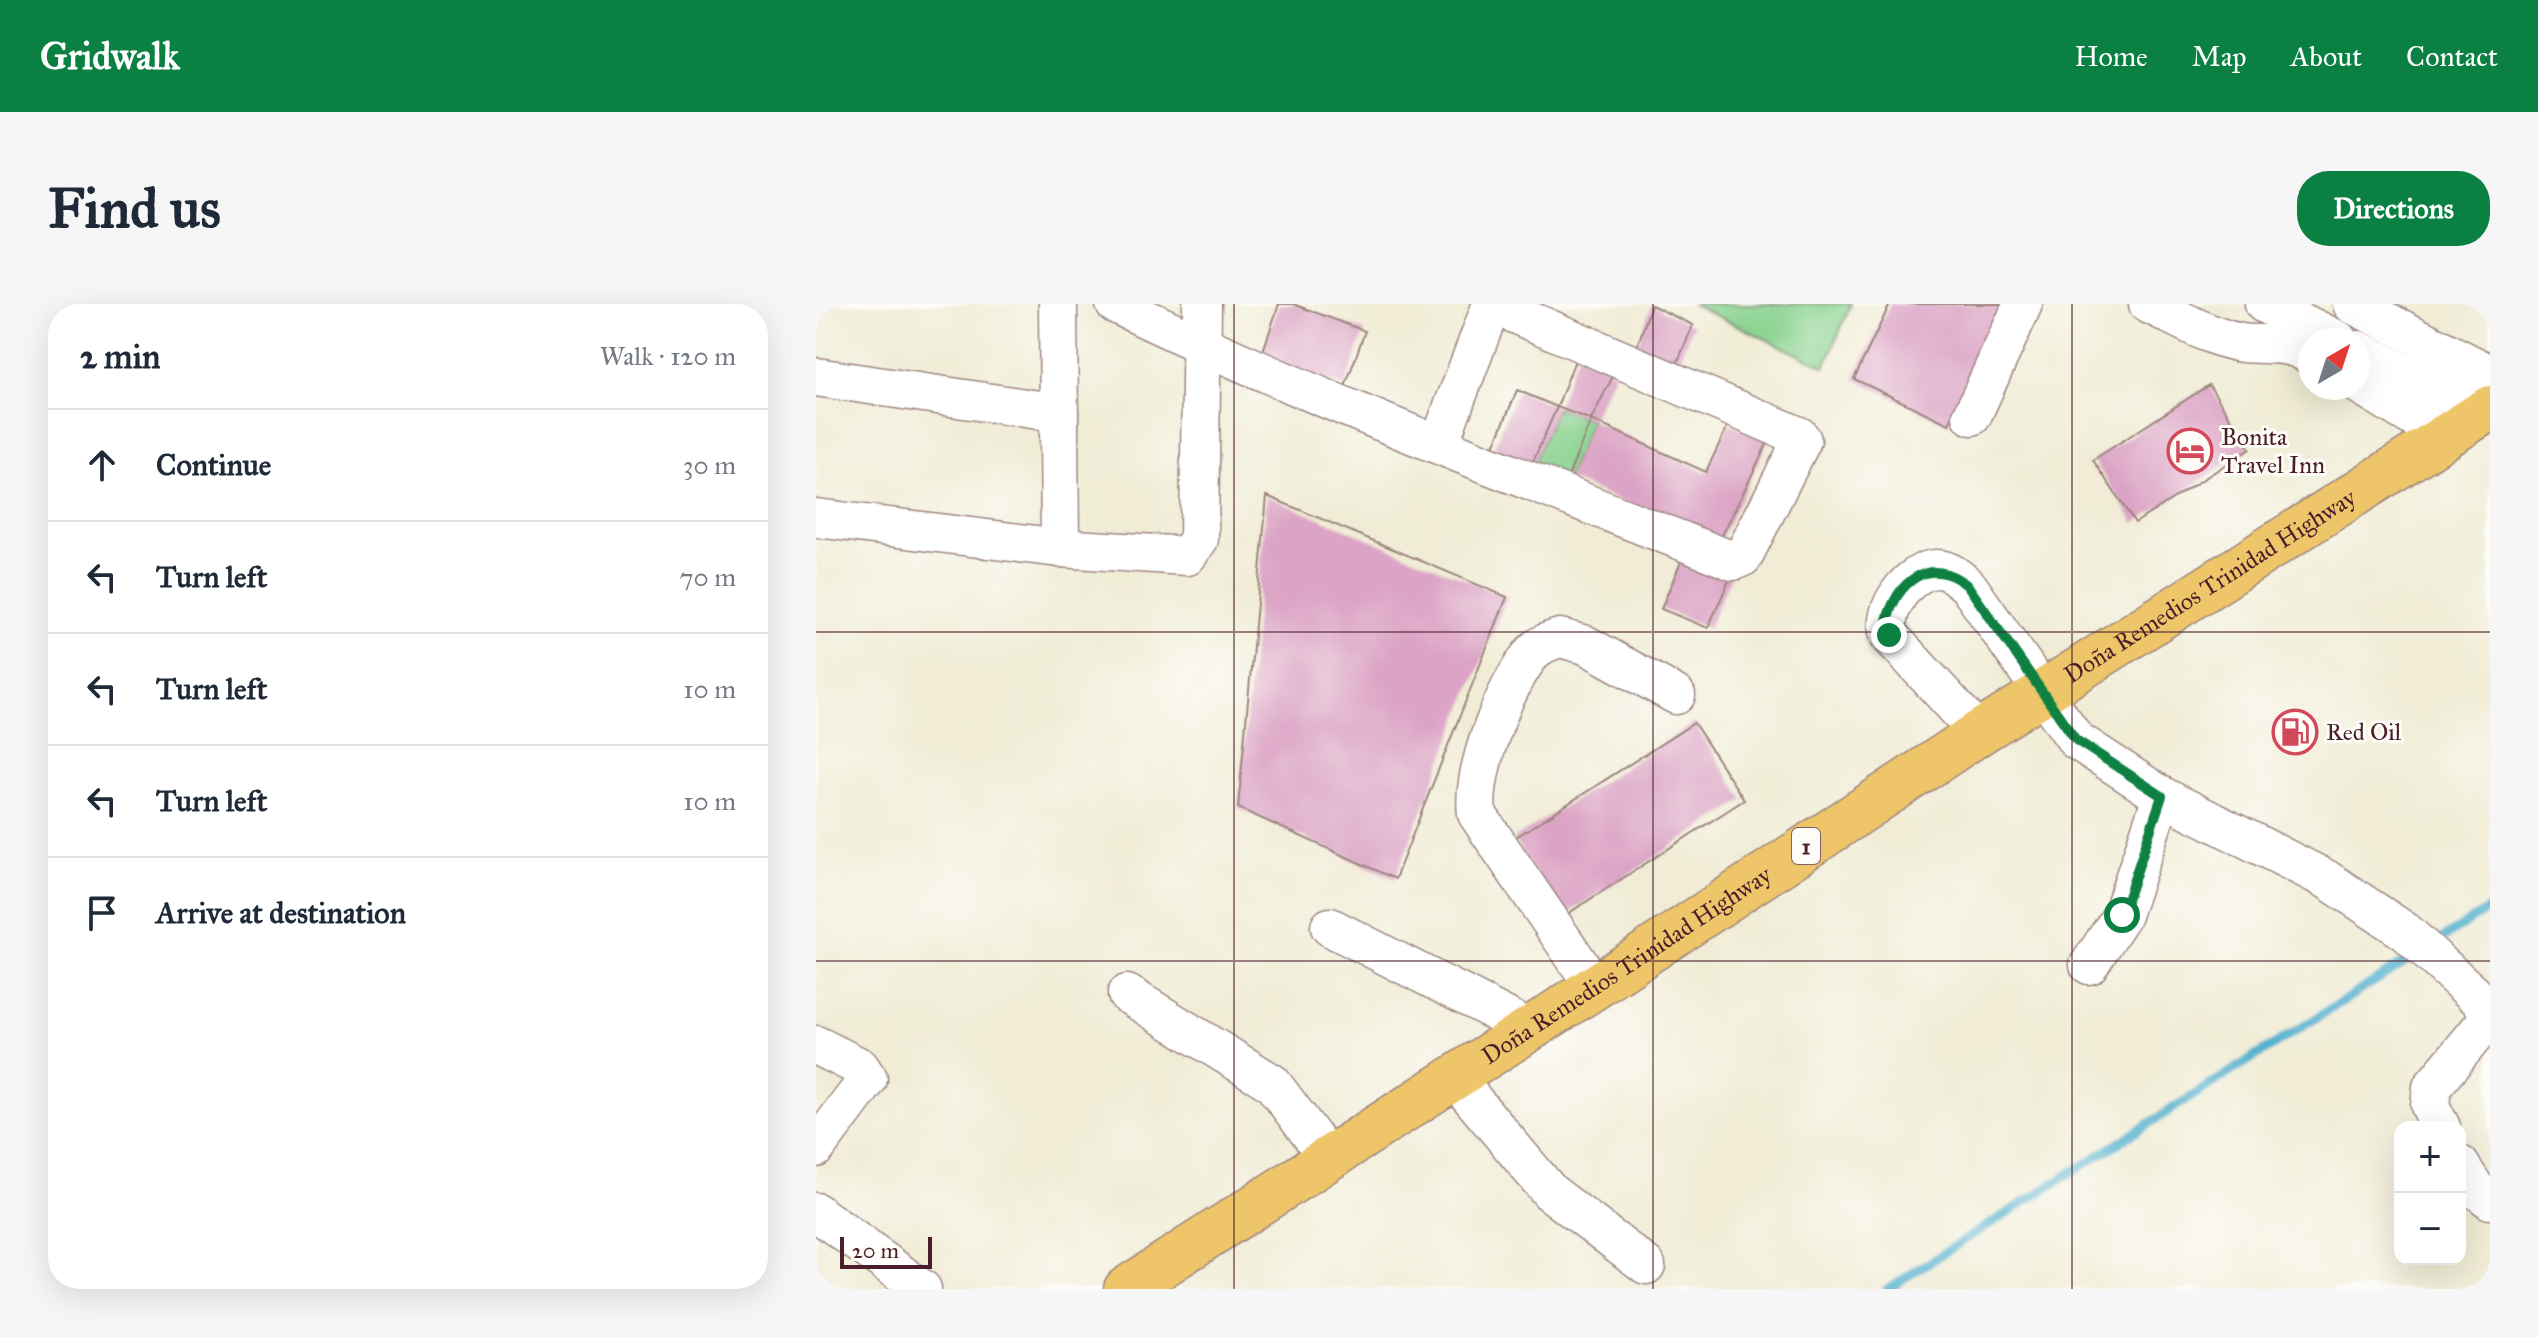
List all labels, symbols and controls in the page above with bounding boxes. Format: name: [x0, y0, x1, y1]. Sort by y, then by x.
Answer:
text: Gridwalk: [40, 33, 180, 79]
text: Home: [2075, 39, 2148, 74]
text: Map: [2192, 39, 2246, 74]
text: About: [2290, 39, 2362, 74]
text: Contact: [2406, 39, 2498, 74]
button: Directions: [2297, 171, 2490, 246]
text: Find us: [48, 174, 221, 242]
north arrow: [2298, 328, 2370, 400]
text: 2 min: [80, 336, 160, 377]
text: Walk · 120 m: [600, 340, 736, 372]
place label: Bonita Travel Inn: [2221, 422, 2325, 480]
hotel icon: Bonita Travel Inn: [2166, 427, 2214, 475]
icon: ahead: [80, 443, 124, 487]
text: Continue: [156, 447, 271, 483]
text: 30 m: [683, 449, 736, 481]
street label: Doña Remedios Trinidad Highway: [2059, 482, 2362, 690]
icon: left: [80, 555, 124, 599]
text: Turn left: [156, 559, 267, 595]
text: 70 m: [680, 561, 736, 593]
route end: [1871, 617, 1907, 653]
icon: left: [80, 667, 124, 711]
text: Turn left: [156, 671, 267, 707]
text: 10 m: [683, 673, 736, 705]
fuel station icon: Red Oil: [2271, 708, 2319, 756]
place label: Red Oil: [2326, 717, 2402, 747]
icon: left: [80, 779, 124, 823]
text: Turn left: [156, 783, 267, 819]
text: 10 m: [683, 785, 736, 817]
road number: 1: [1792, 828, 1820, 864]
street label: Doña Remedios Trinidad Highway: [1476, 859, 1778, 1071]
icon: arrive: [80, 891, 124, 935]
text: Arrive at destination: [156, 895, 406, 931]
route start: [2104, 897, 2140, 933]
map controls: [2394, 1121, 2466, 1265]
button: +: [2394, 1121, 2466, 1193]
button: −: [2394, 1193, 2466, 1265]
scale bar: [840, 1233, 932, 1269]
text: 20 m: [852, 1237, 899, 1264]

